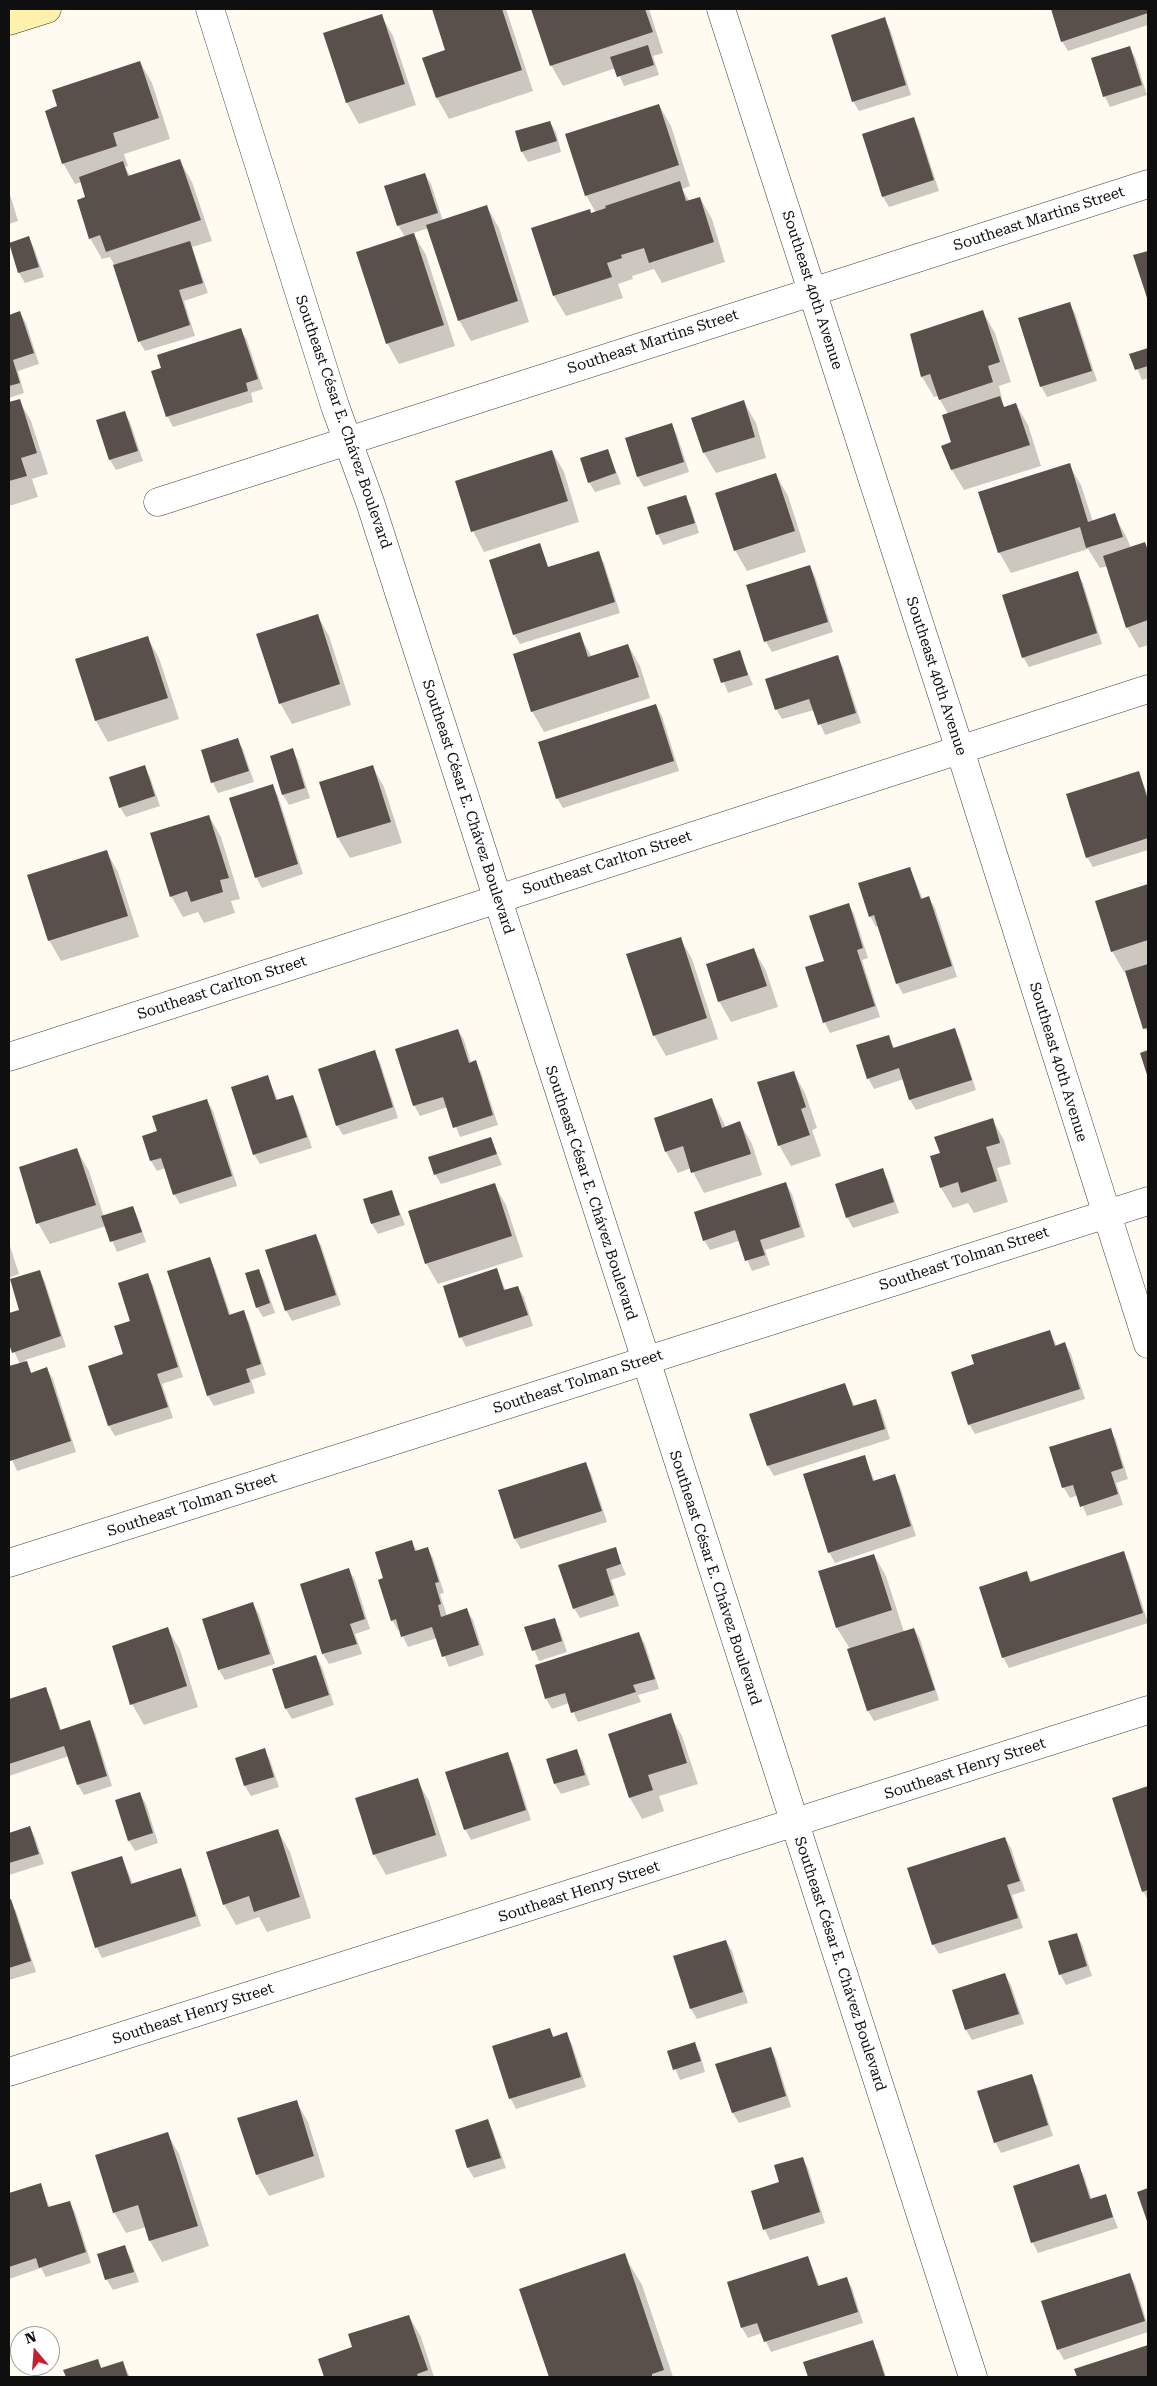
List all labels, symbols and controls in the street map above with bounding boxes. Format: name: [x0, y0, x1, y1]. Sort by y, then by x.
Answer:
street label: Southeast Martins Street: [951, 183, 1127, 255]
street label: Southeast 40th Avenue: [778, 208, 846, 372]
street label: Southeast César E. Chávez Boulevard: [291, 293, 395, 551]
street label: Southeast Martins Street: [565, 306, 741, 378]
street label: Southeast 40th Avenue: [902, 594, 970, 758]
street label: Southeast César E. Chávez Boulevard: [418, 677, 518, 937]
street label: Southeast Carlton Street: [520, 827, 694, 899]
street label: Southeast Carlton Street: [135, 952, 309, 1024]
street label: Southeast 40th Avenue: [1025, 980, 1091, 1144]
street label: Southeast César E. Chávez Boulevard: [541, 1063, 641, 1323]
street label: Southeast Tolman Street: [877, 1223, 1051, 1295]
street label: Southeast Tolman Street: [491, 1346, 665, 1418]
street label: Southeast César E. Chávez Boulevard: [665, 1448, 765, 1708]
street label: Southeast Tolman Street: [105, 1469, 279, 1541]
street label: Southeast Henry Street: [882, 1734, 1048, 1804]
street label: Southeast César E. Chávez Boulevard: [790, 1834, 890, 2094]
street label: Southeast Henry Street: [496, 1857, 662, 1927]
street label: Southeast Henry Street: [110, 1979, 276, 2049]
north arrow: [10, 2326, 60, 2376]
text: N: [23, 2328, 38, 2347]

